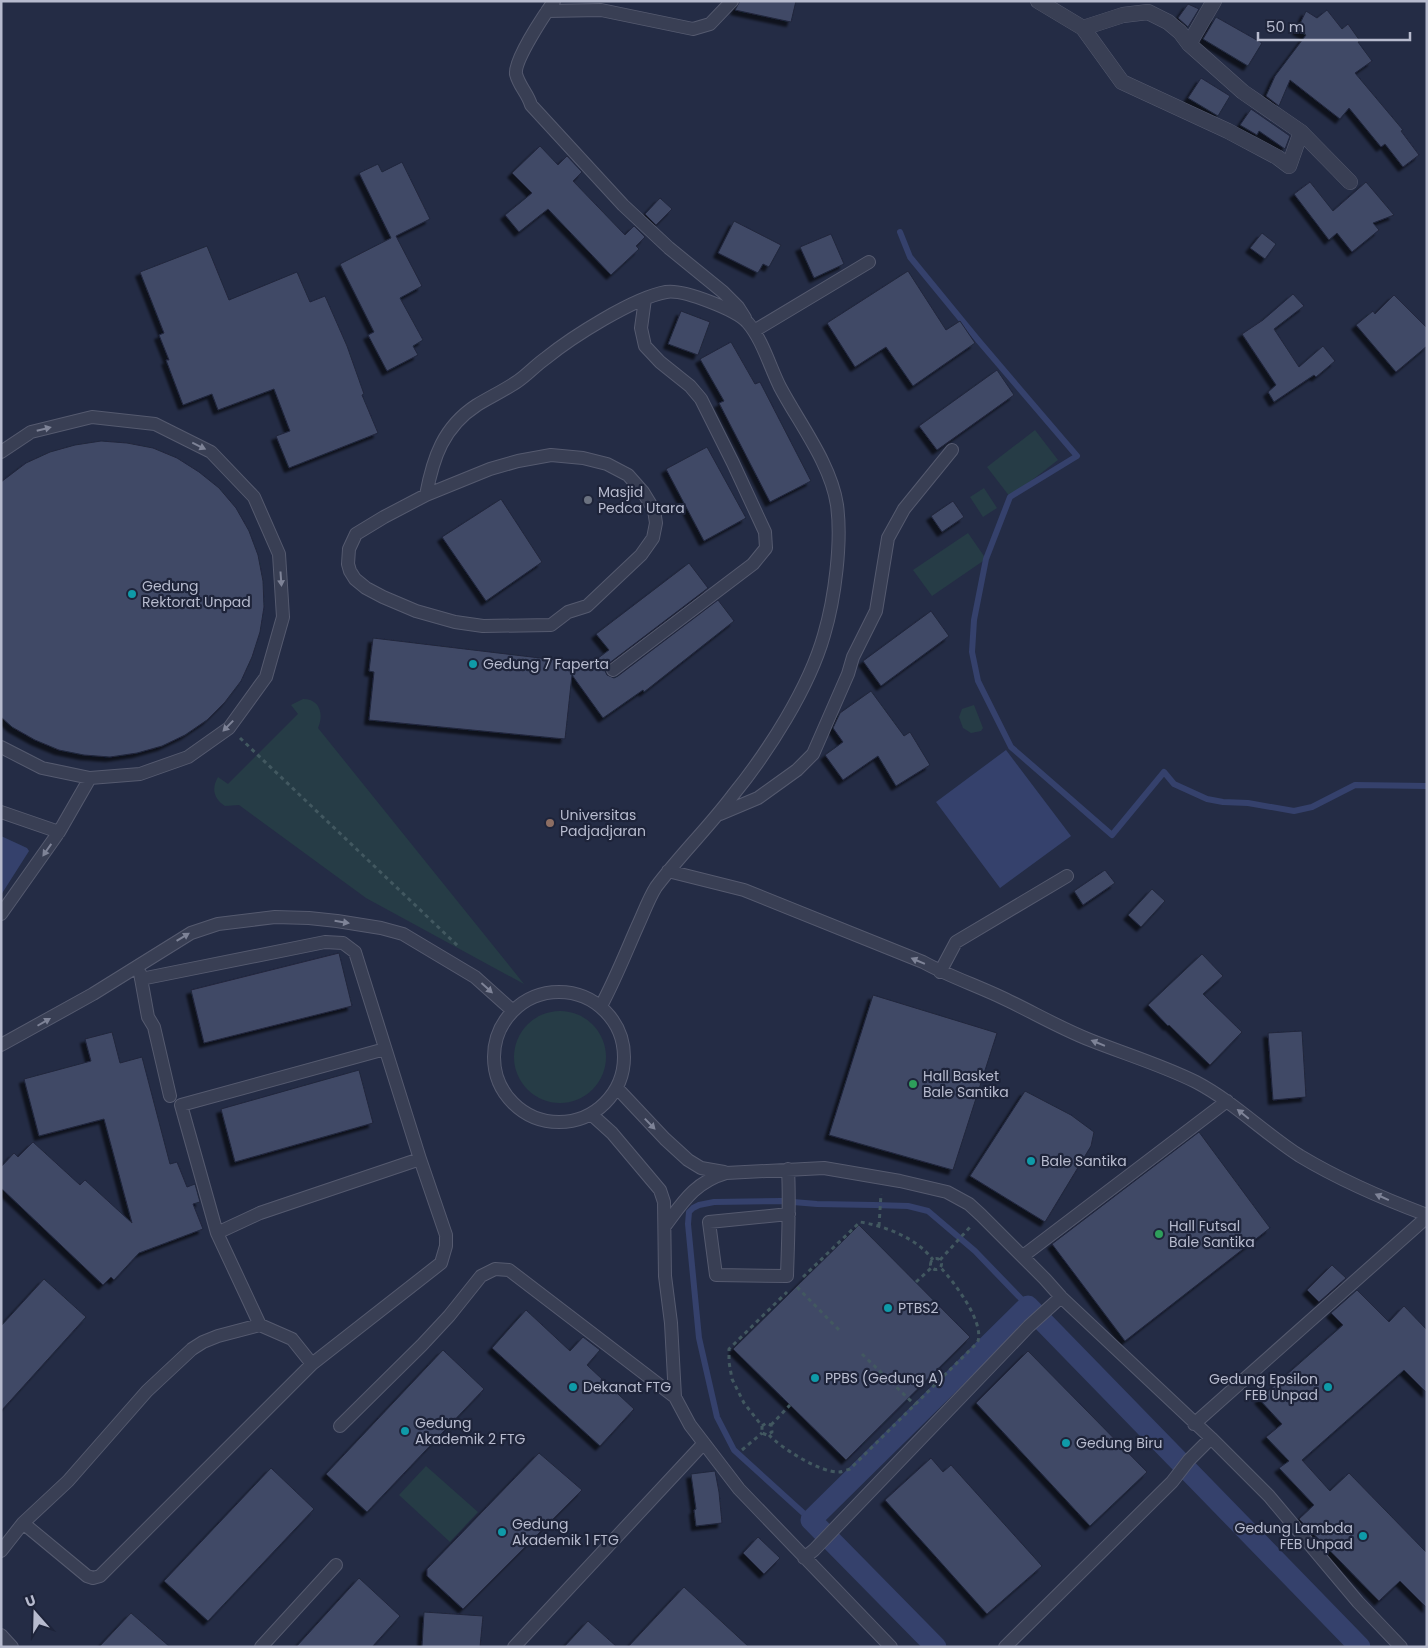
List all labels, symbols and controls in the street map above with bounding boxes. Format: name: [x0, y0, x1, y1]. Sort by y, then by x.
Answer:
scale bar: [1258, 10, 1410, 42]
text: 50 m: [1266, 16, 1304, 37]
one-way arrow: [36, 425, 51, 433]
one-way arrow: [192, 443, 206, 451]
place label: Masjid Pedca Utara: [598, 482, 685, 518]
marker: Masjid Pedca Utara: [582, 494, 594, 506]
one-way arrow: [277, 571, 285, 587]
place label: Gedung Rektorat Unpad: [142, 576, 251, 612]
marker: Gedung Rektorat Unpad: [126, 588, 138, 600]
place label: Gedung 7 Faperta: [483, 654, 609, 674]
marker: Gedung 7 Faperta: [467, 658, 479, 670]
one-way arrow: [222, 720, 234, 732]
place label: Universitas Padjadjaran: [560, 805, 646, 841]
marker: Universitas Padjadjaran: [544, 817, 556, 829]
one-way arrow: [42, 843, 52, 857]
one-way arrow: [334, 919, 350, 927]
one-way arrow: [176, 933, 189, 942]
one-way arrow: [911, 956, 925, 964]
one-way arrow: [481, 982, 493, 994]
one-way arrow: [37, 1017, 50, 1026]
one-way arrow: [1090, 1039, 1105, 1047]
place label: Hall Basket Bale Santika: [923, 1066, 1009, 1102]
marker: Hall Basket Bale Santika: [907, 1078, 919, 1090]
one-way arrow: [1236, 1108, 1249, 1119]
one-way arrow: [644, 1117, 656, 1129]
place label: Bale Santika: [1041, 1151, 1127, 1171]
marker: Bale Santika: [1025, 1155, 1037, 1167]
one-way arrow: [1375, 1192, 1389, 1200]
place label: Hall Futsal Bale Santika: [1169, 1216, 1255, 1252]
marker: Hall Futsal Bale Santika: [1153, 1228, 1165, 1240]
place label: PTBS2: [898, 1298, 939, 1318]
marker: PTBS2: [882, 1302, 894, 1314]
place label: PPBS (Gedung A): [825, 1368, 944, 1388]
place label: Gedung Epsilon FEB Unpad: [1209, 1369, 1318, 1405]
marker: PPBS (Gedung A): [809, 1372, 821, 1384]
place label: Dekanat FTG: [583, 1377, 671, 1397]
marker: Dekanat FTG: [567, 1381, 579, 1393]
marker: Gedung Epsilon FEB Unpad: [1322, 1381, 1334, 1393]
place label: Gedung Akademik 2 FTG: [415, 1413, 525, 1449]
marker: Gedung Akademik 2 FTG: [399, 1425, 411, 1437]
place label: Gedung Biru: [1076, 1433, 1162, 1453]
marker: Gedung Biru: [1060, 1437, 1072, 1449]
place label: Gedung Akademik 1 FTG: [512, 1514, 619, 1550]
place label: Gedung Lambda FEB Unpad: [1235, 1518, 1353, 1554]
marker: Gedung Akademik 1 FTG: [496, 1526, 508, 1538]
marker: Gedung Lambda FEB Unpad: [1357, 1530, 1369, 1542]
north arrow: [10, 1588, 60, 1638]
text: U: [22, 1590, 39, 1612]

